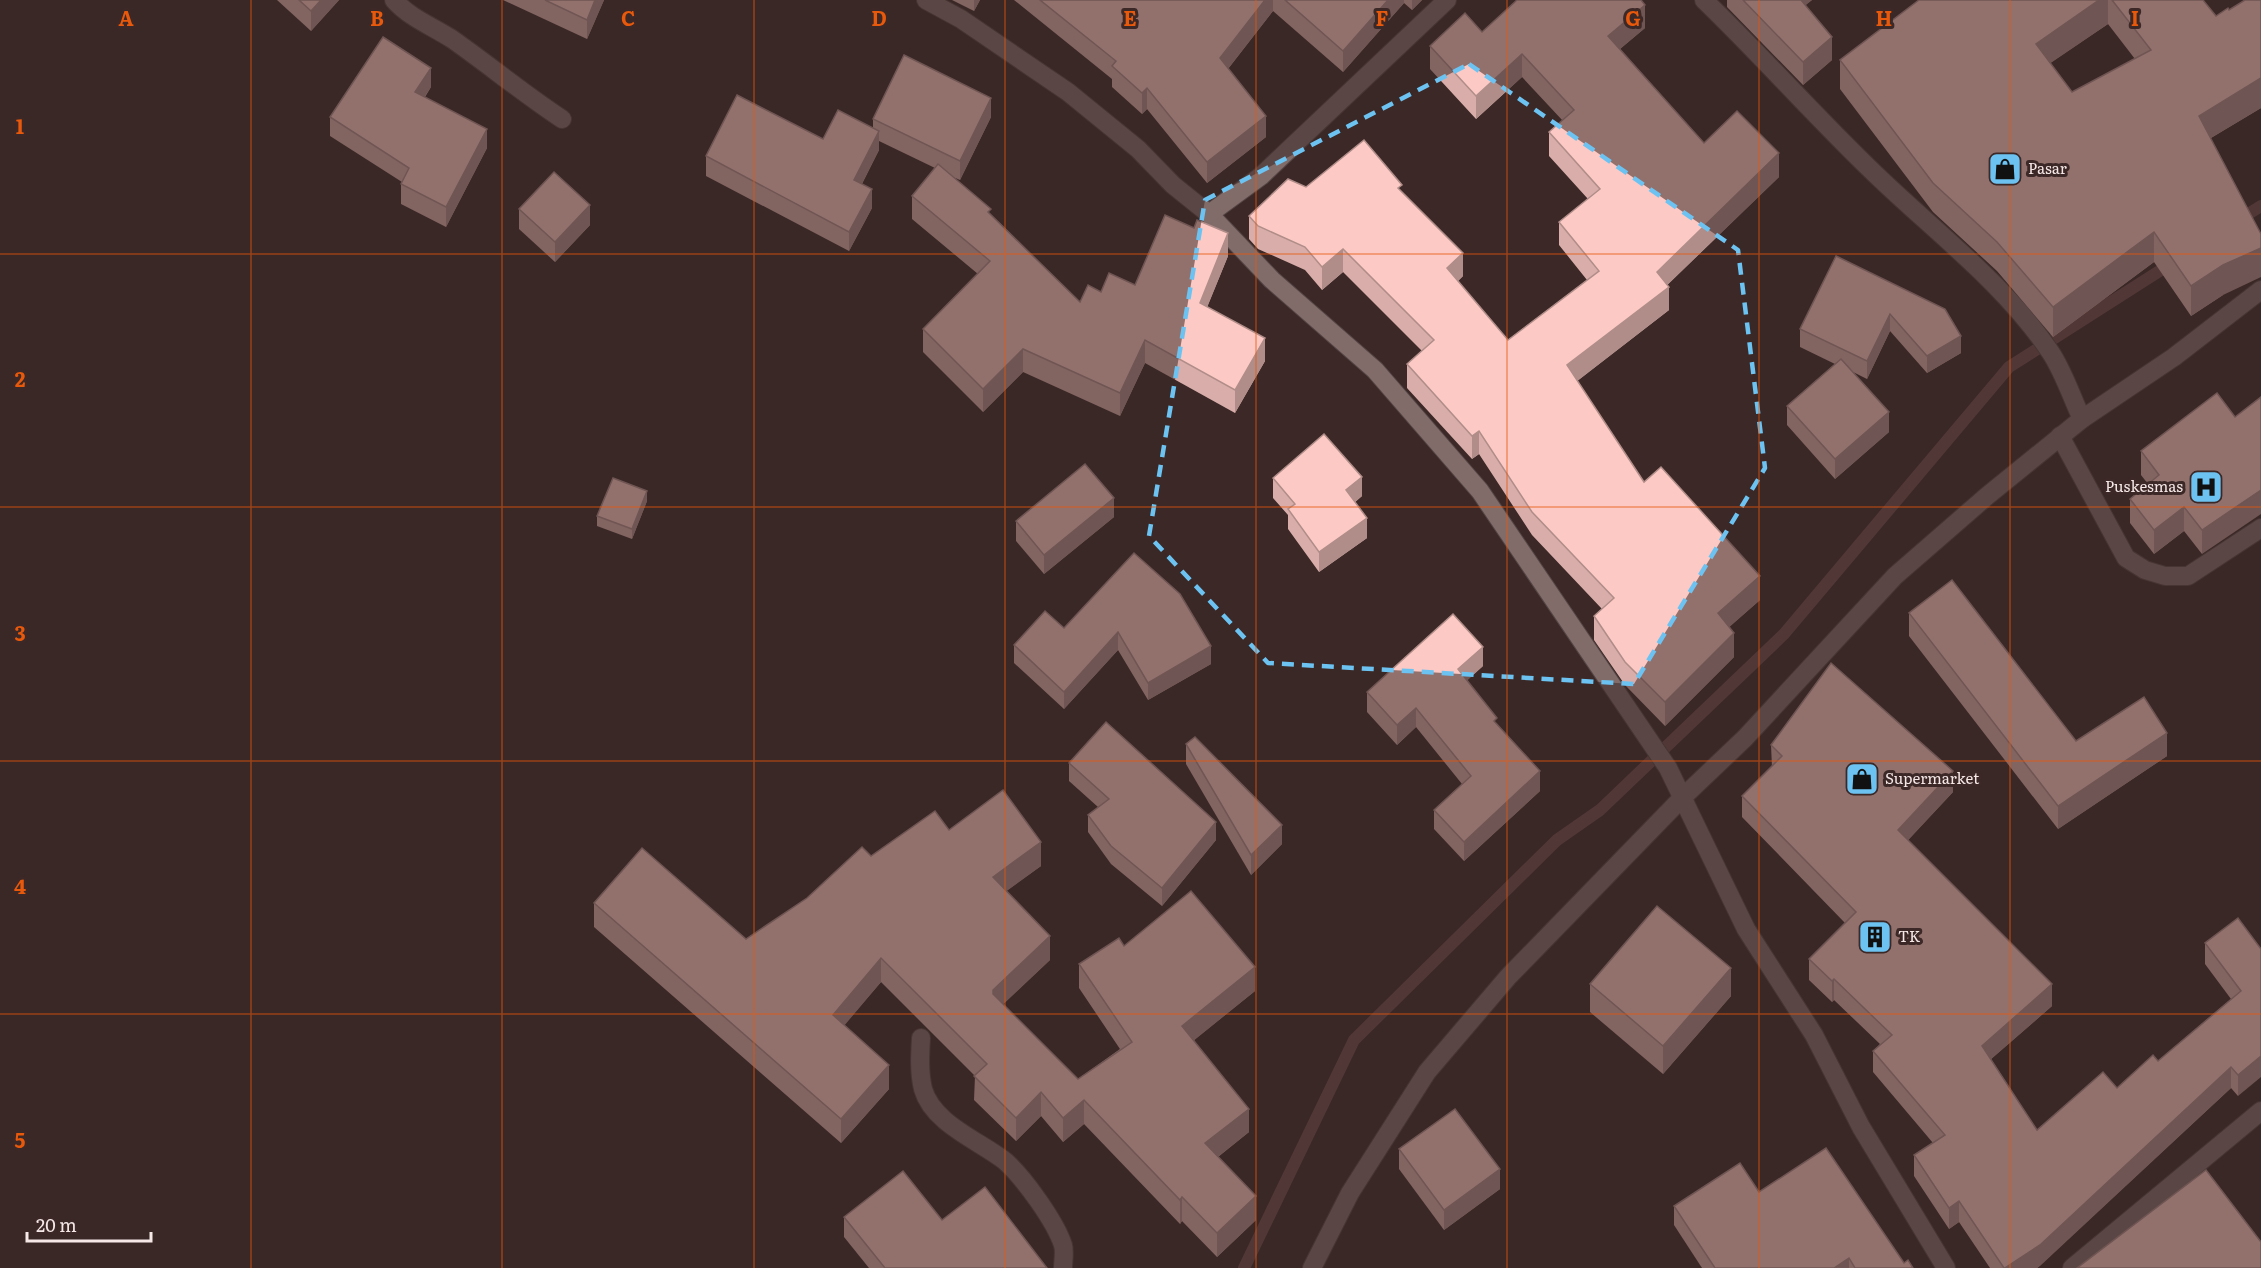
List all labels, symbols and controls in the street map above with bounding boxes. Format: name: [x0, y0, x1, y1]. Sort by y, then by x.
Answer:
text: A: [118, 2, 134, 32]
text: B: [370, 2, 384, 32]
text: C: [621, 2, 635, 32]
text: D: [871, 2, 887, 32]
text: E: [1123, 2, 1137, 32]
text: F: [1376, 2, 1389, 32]
text: G: [1625, 2, 1641, 32]
text: H: [1876, 2, 1892, 32]
text: I: [2131, 2, 2139, 32]
text: 1: [16, 110, 24, 140]
shop icon: Pasar: [1987, 151, 2023, 187]
place label: Pasar: [2028, 156, 2067, 179]
text: 2: [15, 363, 26, 393]
hospital icon: Puskesmas: [2188, 469, 2224, 505]
place label: Puskesmas: [2105, 474, 2183, 497]
text: 3: [14, 617, 26, 647]
shop icon: Supermarket: [1844, 761, 1880, 797]
place label: Supermarket: [1885, 766, 1979, 789]
text: 4: [14, 870, 26, 900]
building icon: TK: [1857, 919, 1893, 955]
place label: TK: [1898, 924, 1921, 947]
text: 5: [15, 1124, 26, 1154]
scale bar: [27, 1205, 152, 1243]
text: 20 m: [36, 1211, 77, 1238]

